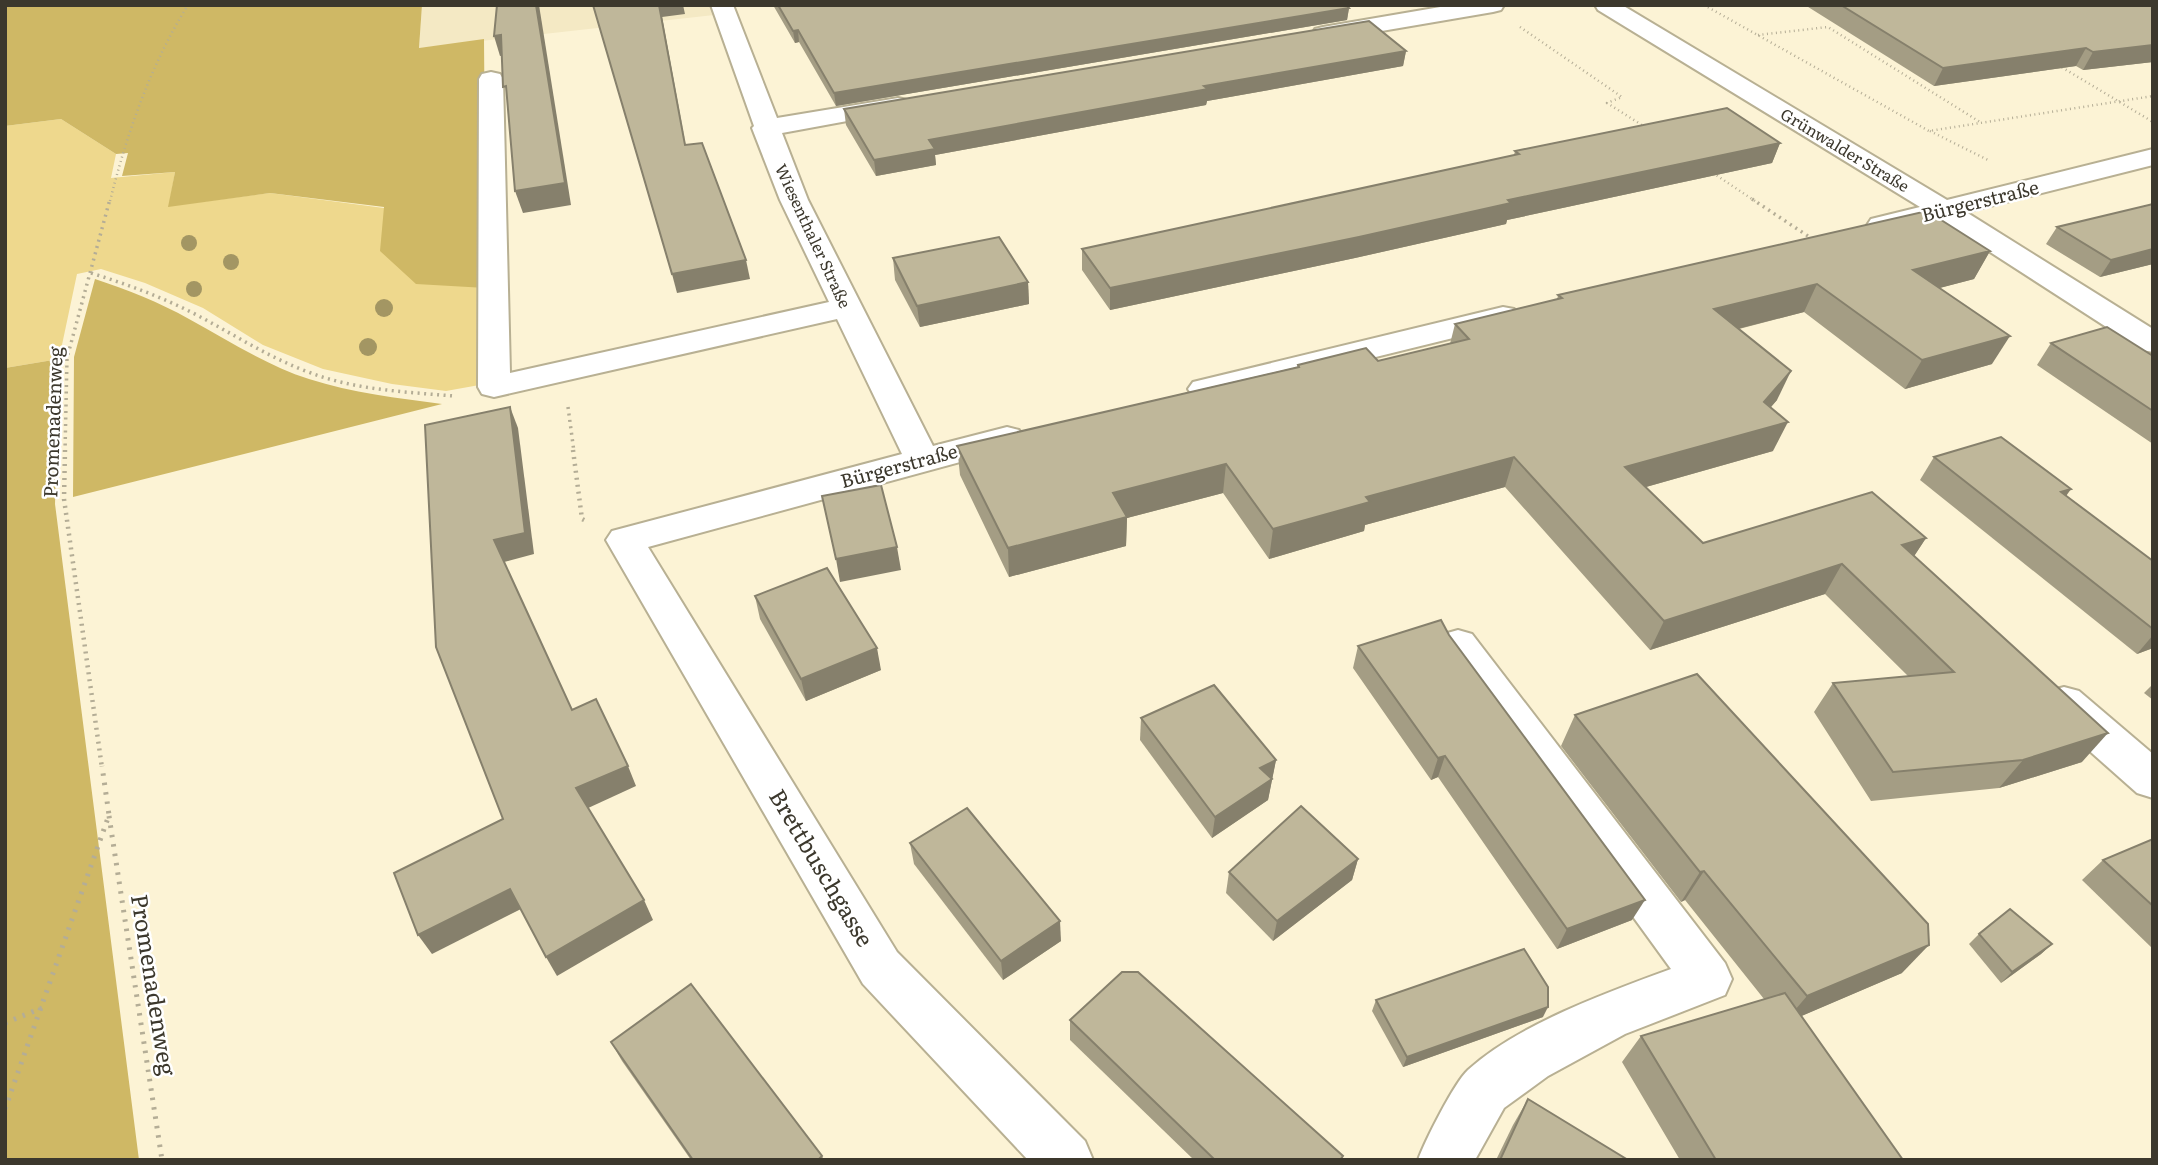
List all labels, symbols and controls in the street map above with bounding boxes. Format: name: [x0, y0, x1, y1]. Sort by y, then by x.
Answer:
street label: Grünwalder Straße: [1777, 101, 1915, 197]
street label: Wiesenthaler Straße: [770, 159, 858, 312]
street label: Bürgerstraße: [1918, 172, 2042, 228]
street label: Promenadenweg: [35, 345, 69, 498]
street label: Bürgerstraße: [837, 436, 960, 494]
street label: Brettbuschgasse: [762, 782, 883, 952]
street label: Promenadenweg: [124, 892, 186, 1078]

